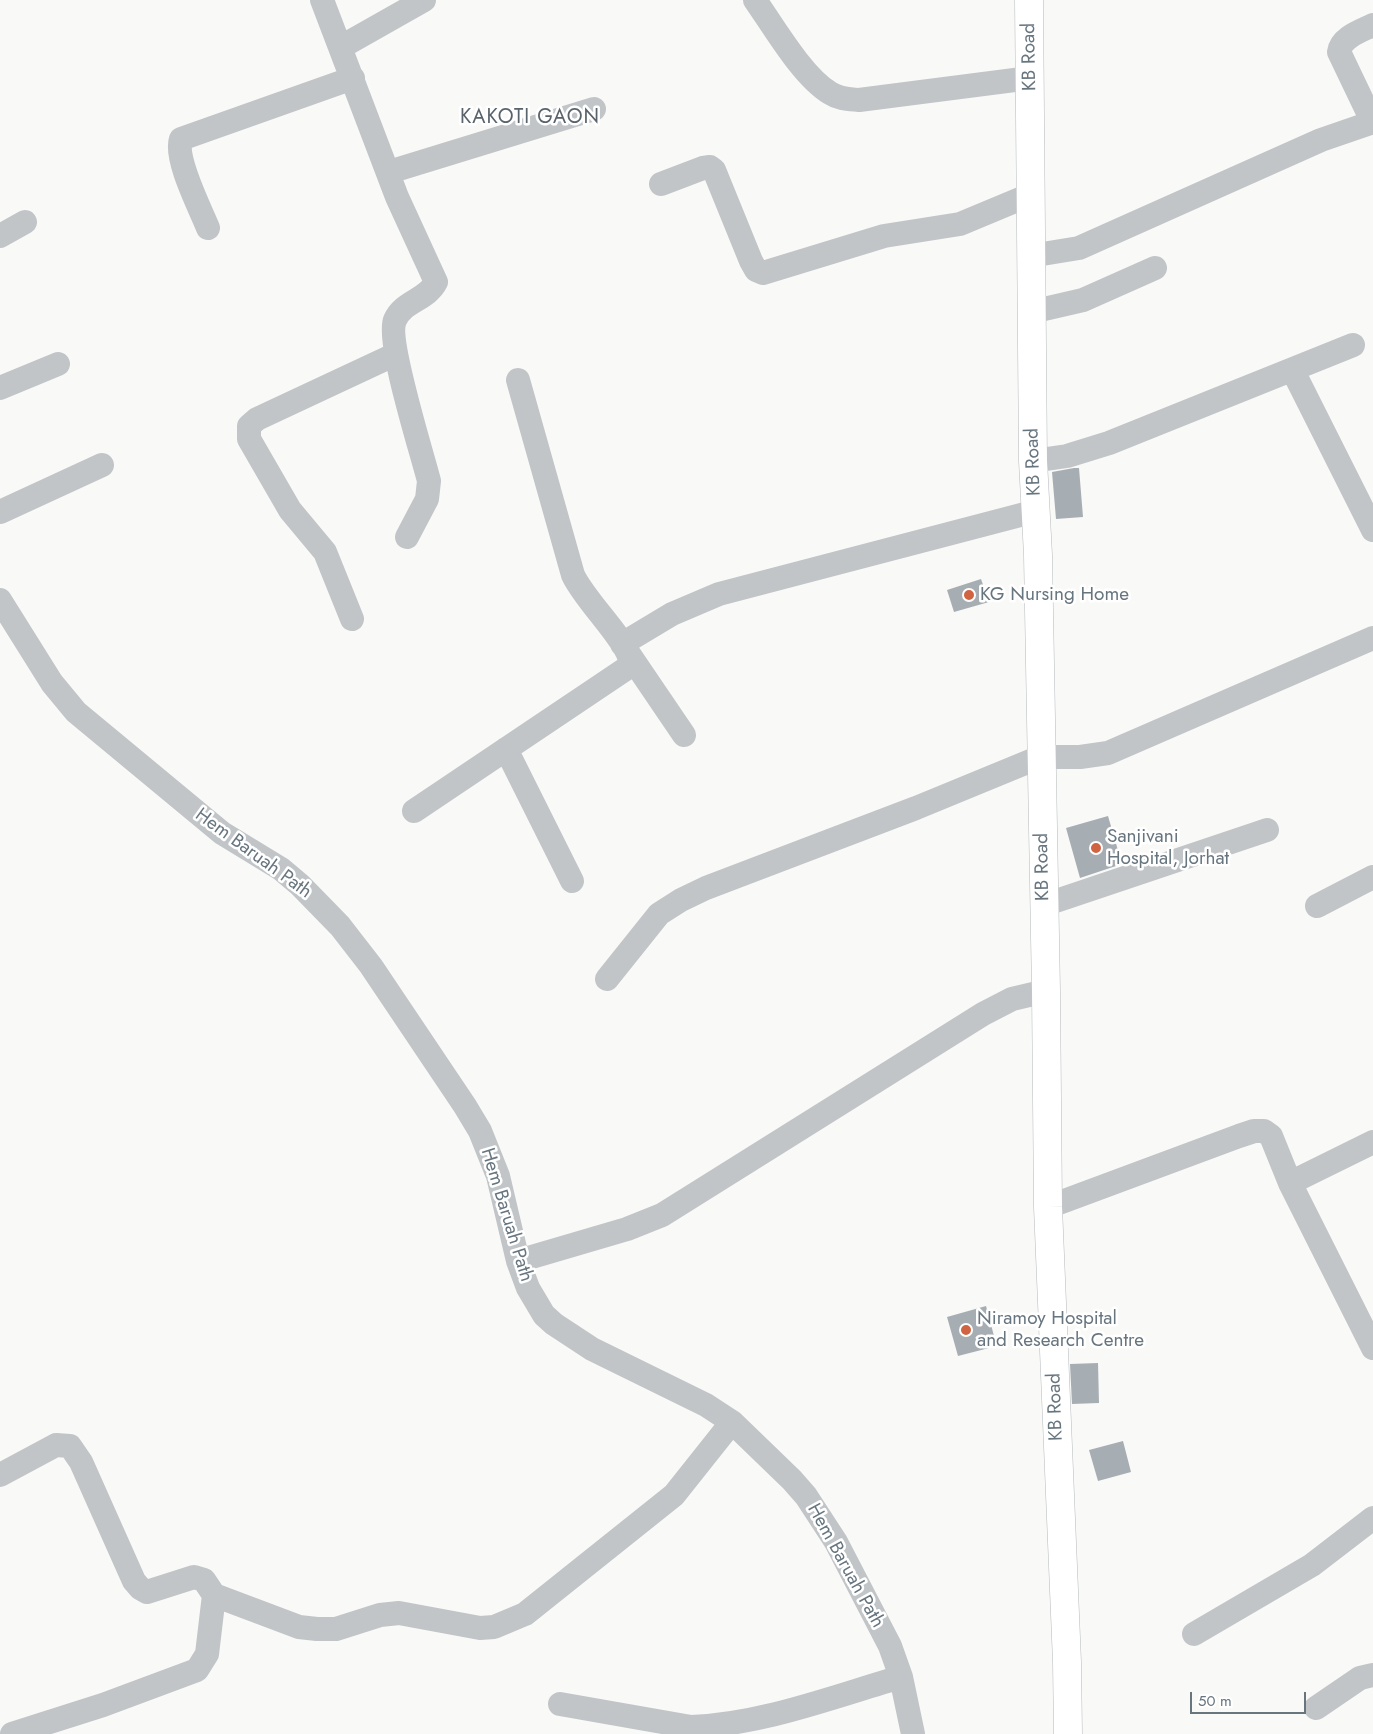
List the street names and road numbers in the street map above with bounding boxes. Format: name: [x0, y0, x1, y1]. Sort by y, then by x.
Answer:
street label: KB Road: [1018, 23, 1042, 91]
street label: KB Road: [1021, 428, 1047, 496]
street label: Hem Baruah Path: [190, 804, 316, 904]
street label: KB Road: [1031, 833, 1055, 901]
street label: Hem Baruah Path: [475, 1145, 537, 1285]
street label: KB Road: [1043, 1373, 1069, 1441]
street label: Hem Baruah Path: [801, 1500, 889, 1632]

